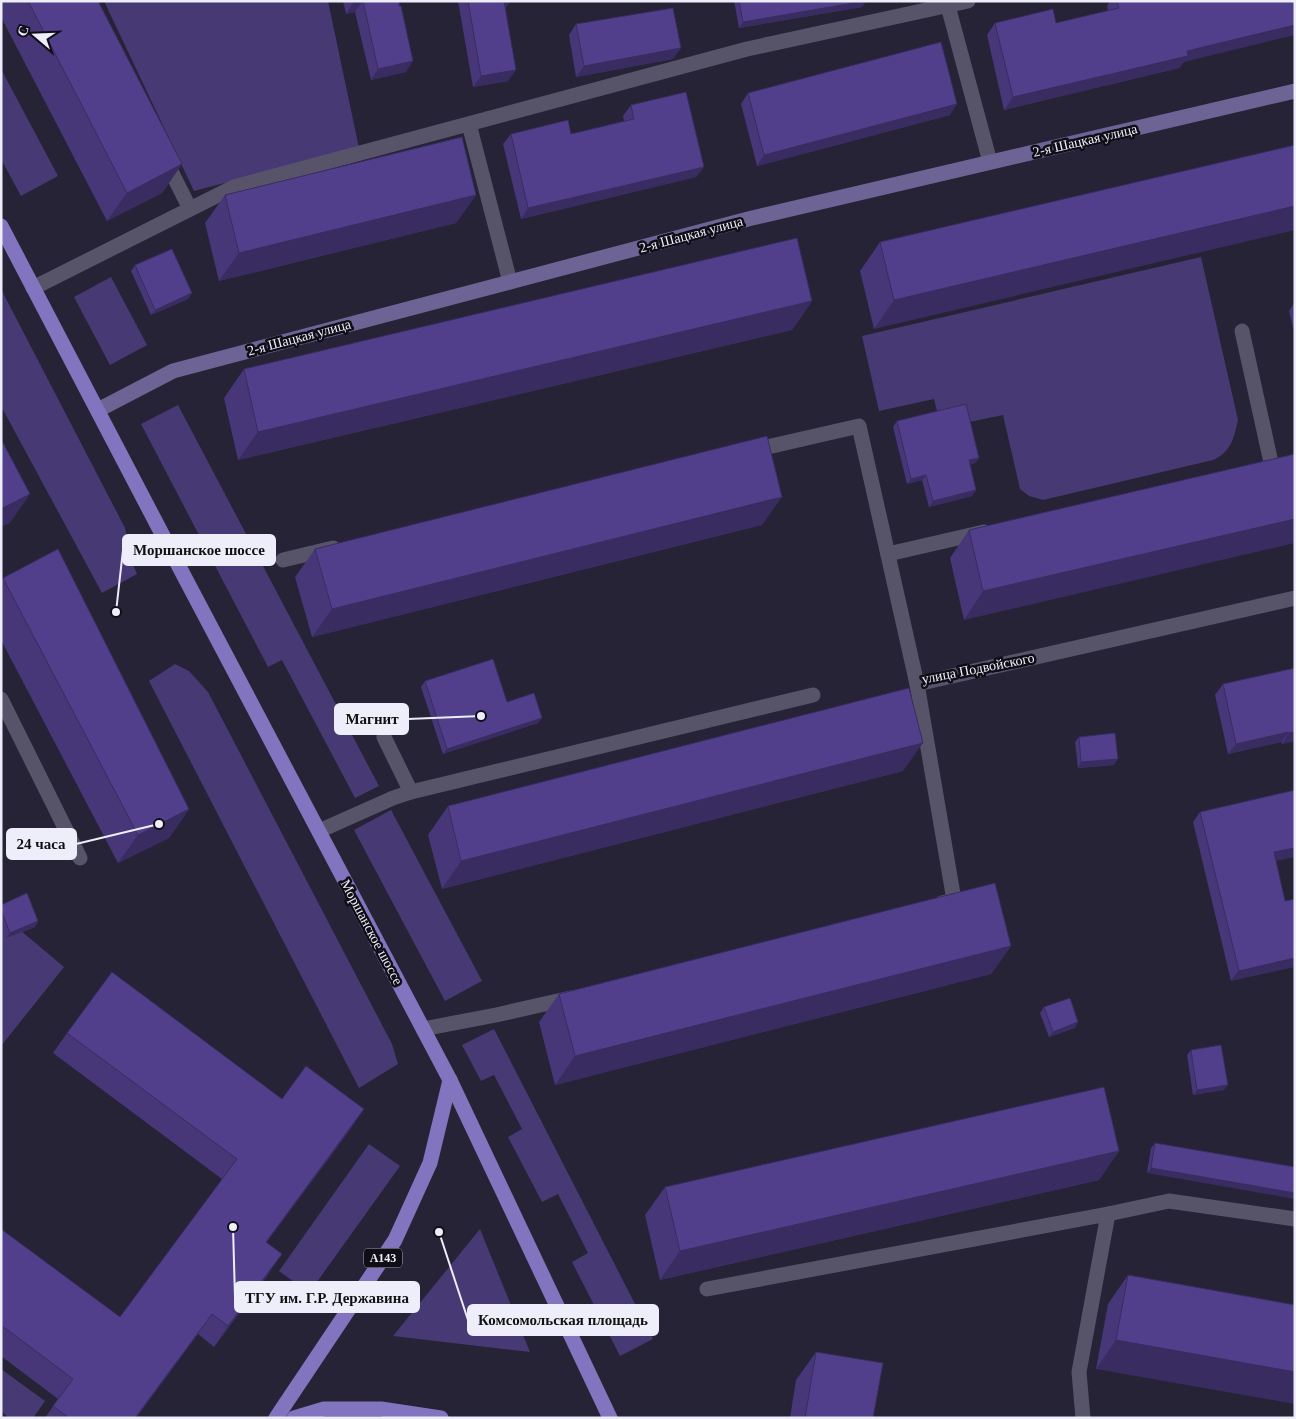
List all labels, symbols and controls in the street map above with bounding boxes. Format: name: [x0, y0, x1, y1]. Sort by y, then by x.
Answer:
north arrow: [10, 10, 60, 60]
text: С: [14, 24, 32, 38]
street label: 2-я Шацкая улица: [1031, 121, 1140, 160]
street label: 2-я Шацкая улица: [638, 213, 745, 256]
street label: 2-я Шацкая улица: [246, 316, 353, 359]
callout: Моршанское шоссе: [123, 535, 275, 565]
text: Моршанское шоссе: [133, 542, 265, 558]
street label: улица Подвойского: [920, 650, 1036, 687]
callout: Магнит: [335, 704, 408, 734]
text: Магнит: [345, 711, 399, 727]
callout: 24 часа: [7, 829, 76, 859]
text: 24 часа: [16, 836, 66, 852]
street label: Моршанское шоссе: [338, 877, 406, 987]
road number: А143: [364, 1248, 402, 1268]
callout: ТГУ им. Г.Р. Державина: [235, 1282, 419, 1312]
text: ТГУ им. Г.Р. Державина: [245, 1290, 409, 1306]
callout: Комсомольская площадь: [468, 1305, 658, 1335]
text: Комсомольская площадь: [478, 1312, 648, 1328]

